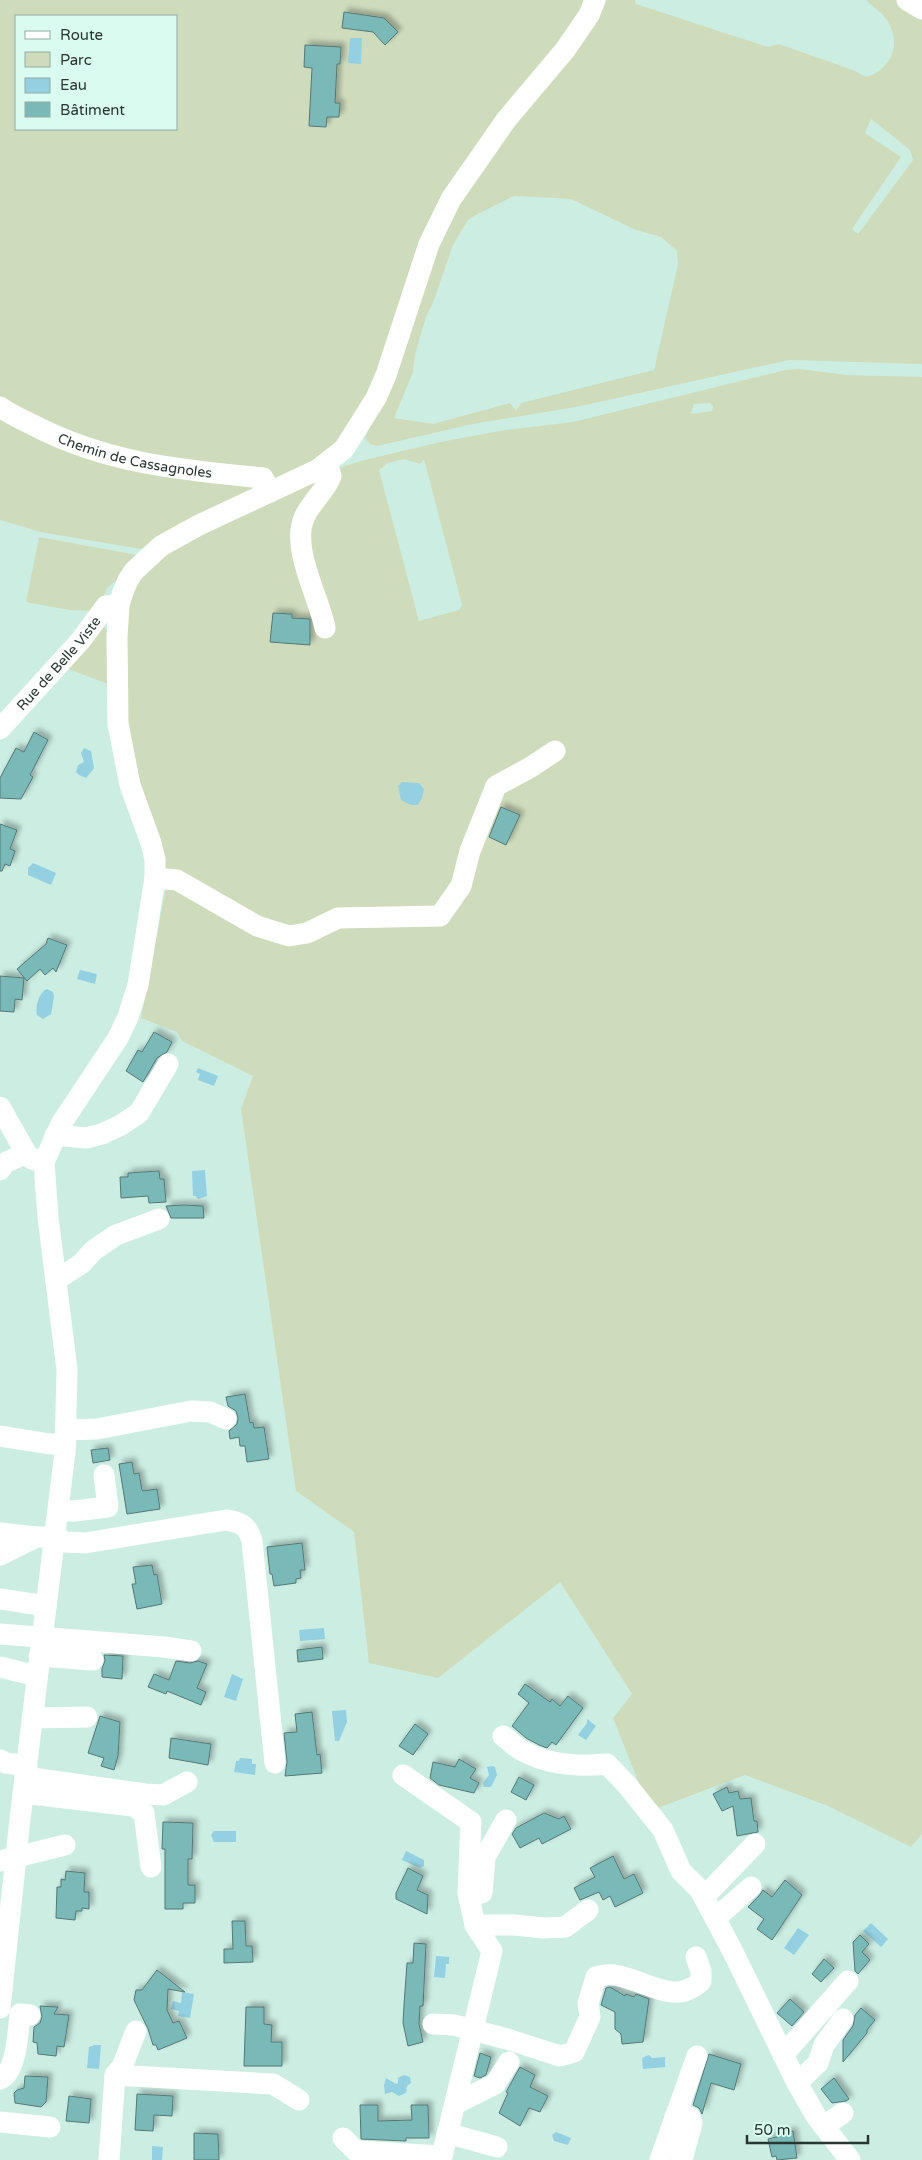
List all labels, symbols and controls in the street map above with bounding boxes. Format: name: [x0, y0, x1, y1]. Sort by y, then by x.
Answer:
legend: [15, 15, 178, 130]
text: Route: [60, 26, 103, 44]
text: Parc: [60, 51, 92, 69]
text: Eau: [60, 76, 87, 94]
text: Bâtiment: [60, 101, 125, 119]
street label: Chemin de Cassagnoles: [55, 430, 213, 482]
street label: Rue de Belle Viste: [13, 613, 105, 714]
scale bar: [747, 2112, 868, 2144]
text: 50 m: [754, 2121, 791, 2139]

